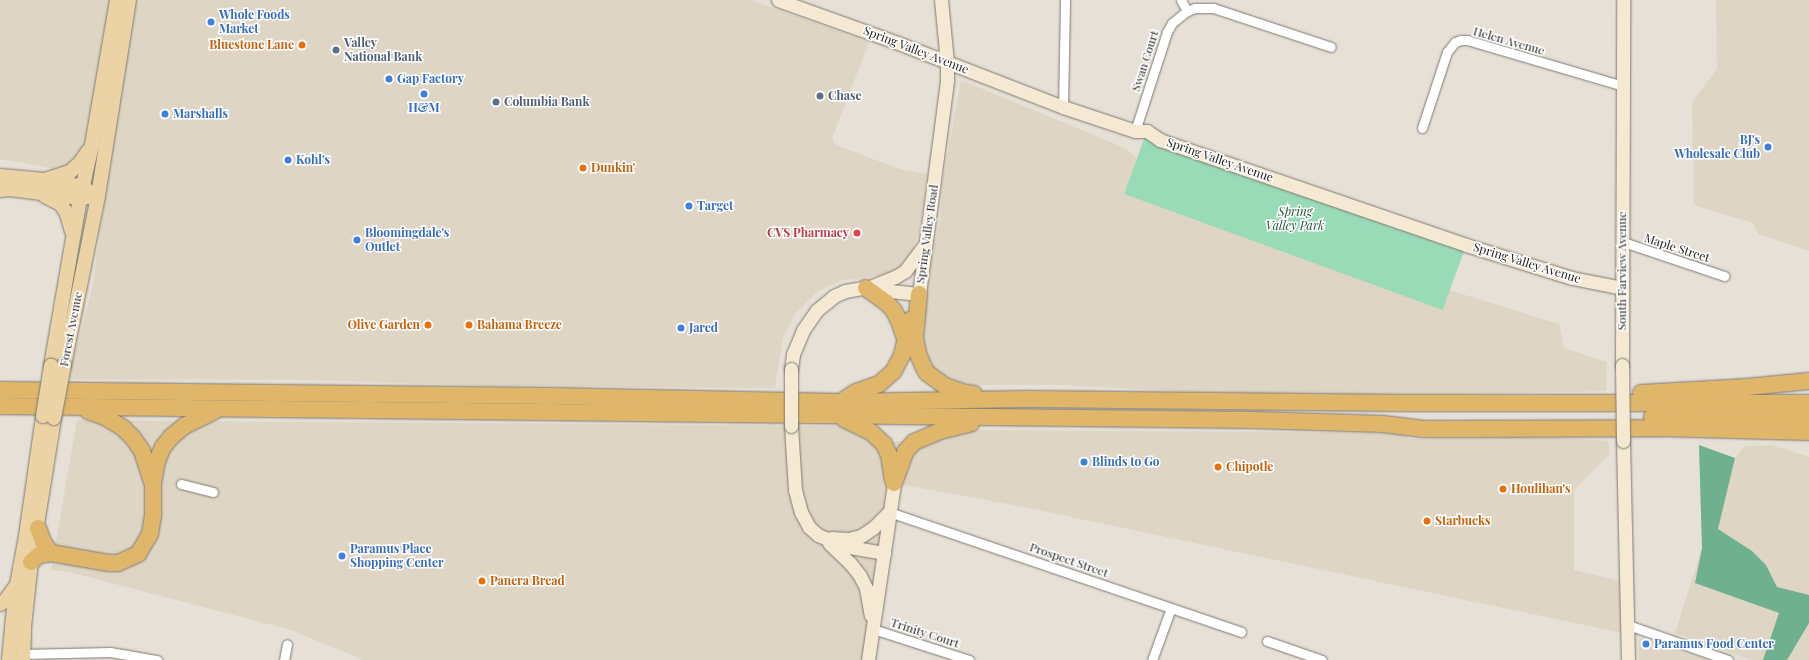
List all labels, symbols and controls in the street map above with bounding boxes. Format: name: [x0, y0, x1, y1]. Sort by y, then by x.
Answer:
place label: Whole Foods Market: [219, 8, 290, 36]
marker: Whole Foods Market: [206, 17, 216, 27]
street label: Spring Valley Avenue: [861, 23, 971, 77]
street label: Helen Avenue: [1471, 24, 1547, 58]
street label: Swan Court: [1128, 29, 1162, 93]
place label: Valley National Bank: [344, 36, 422, 64]
place label: Bluestone Lane: [209, 38, 294, 52]
marker: Bluestone Lane: [297, 40, 307, 50]
marker: Valley National Bank: [331, 45, 341, 55]
place label: Gap Factory: [397, 72, 464, 86]
marker: Gap Factory: [384, 74, 394, 84]
marker: H&M: [419, 89, 429, 99]
place label: Chase: [828, 89, 862, 103]
marker: Chase: [815, 91, 825, 101]
place label: Columbia Bank: [504, 95, 589, 109]
marker: Columbia Bank: [491, 97, 501, 107]
place label: H&M: [408, 101, 440, 115]
place label: Marshalls: [173, 107, 228, 121]
marker: Marshalls: [160, 109, 170, 119]
place label: BJ's Wholesale Club: [1674, 133, 1760, 161]
street label: Spring Valley Avenue: [1164, 135, 1276, 185]
marker: BJ's Wholesale Club: [1763, 142, 1773, 152]
place label: Kohl's: [296, 153, 330, 167]
marker: Kohl's: [283, 155, 293, 165]
place label: Dunkin': [591, 161, 635, 175]
marker: Dunkin': [578, 163, 588, 173]
street label: Spring Valley Road: [913, 183, 941, 285]
place label: Target: [697, 199, 733, 213]
marker: Target: [684, 201, 694, 211]
park label: Spring Valley Park: [1266, 205, 1324, 233]
street label: South Farview Avenue: [1615, 211, 1629, 331]
place label: Bloomingdale's Outlet: [365, 226, 449, 254]
place label: CVS Pharmacy: [767, 226, 849, 240]
marker: CVS Pharmacy: [852, 228, 862, 238]
street label: Maple Street: [1642, 231, 1712, 265]
marker: Bloomingdale's Outlet: [352, 235, 362, 245]
street label: Spring Valley Avenue: [1471, 240, 1583, 286]
street label: Forest Avenue: [57, 290, 85, 368]
place label: Olive Garden: [347, 318, 420, 332]
place label: Bahama Breeze: [477, 318, 562, 332]
marker: Olive Garden: [423, 320, 433, 330]
marker: Bahama Breeze: [464, 320, 474, 330]
place label: Jared: [689, 321, 718, 335]
marker: Jared: [676, 323, 686, 333]
place label: Blinds to Go: [1092, 455, 1160, 469]
marker: Blinds to Go: [1079, 457, 1089, 467]
place label: Chipotle: [1226, 460, 1273, 474]
marker: Chipotle: [1213, 462, 1223, 472]
place label: Houlihan's: [1511, 482, 1570, 496]
marker: Houlihan's: [1498, 484, 1508, 494]
place label: Starbucks: [1435, 514, 1491, 528]
marker: Starbucks: [1422, 516, 1432, 526]
street label: Prospect Street: [1028, 540, 1110, 580]
place label: Paramus Place Shopping Center: [350, 542, 443, 570]
marker: Paramus Place Shopping Center: [337, 551, 347, 561]
place label: Panera Bread: [490, 574, 565, 588]
marker: Panera Bread: [477, 576, 487, 586]
street label: Trinity Court: [889, 615, 961, 651]
place label: Paramus Food Center: [1654, 637, 1774, 651]
marker: Paramus Food Center: [1641, 639, 1651, 649]

